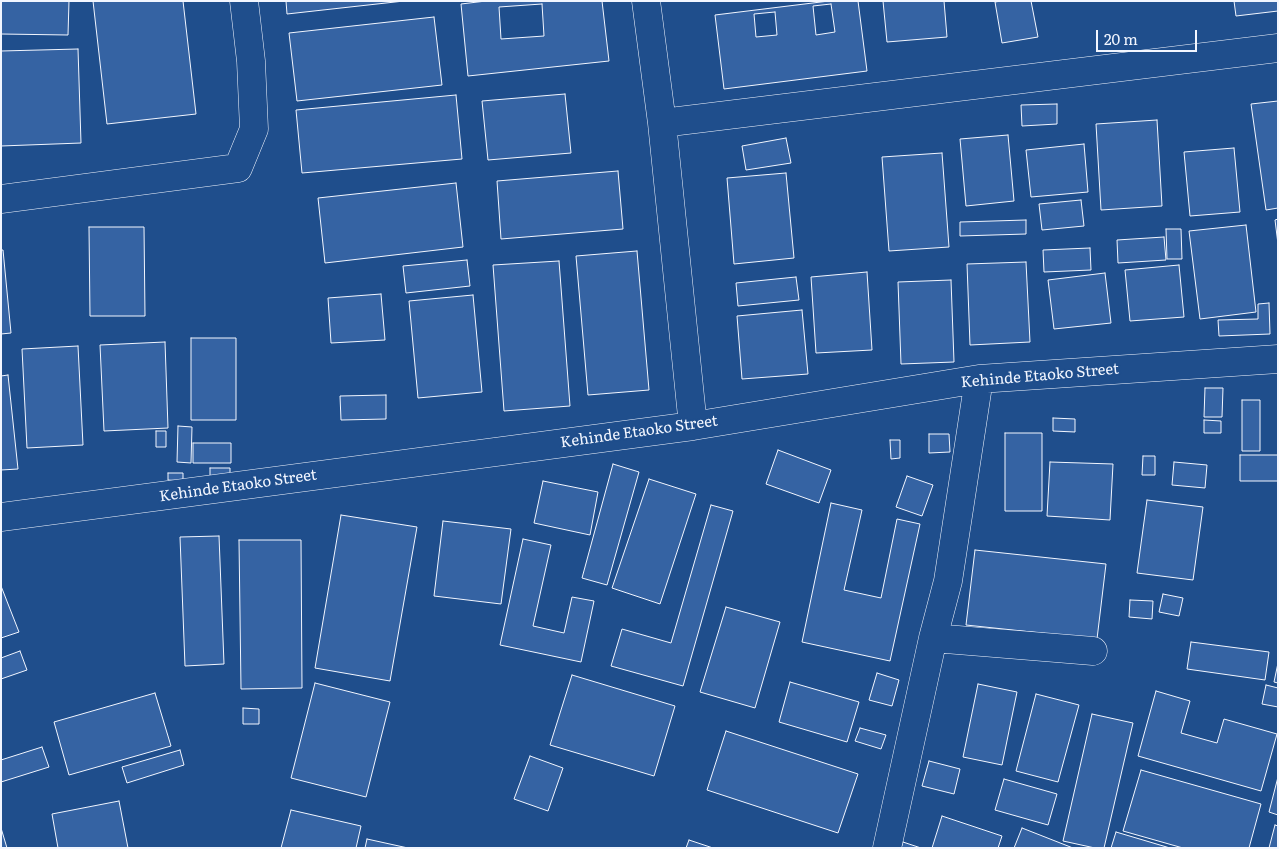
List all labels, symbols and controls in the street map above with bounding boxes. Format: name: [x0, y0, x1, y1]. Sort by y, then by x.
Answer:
scale bar: [1099, 20, 1200, 52]
text: 20 m: [1104, 27, 1138, 50]
street label: Kehinde Etaoko Street: [960, 360, 1120, 392]
street label: Kehinde Etaoko Street: [559, 412, 719, 452]
street label: Kehinde Etaoko Street: [158, 466, 318, 506]

